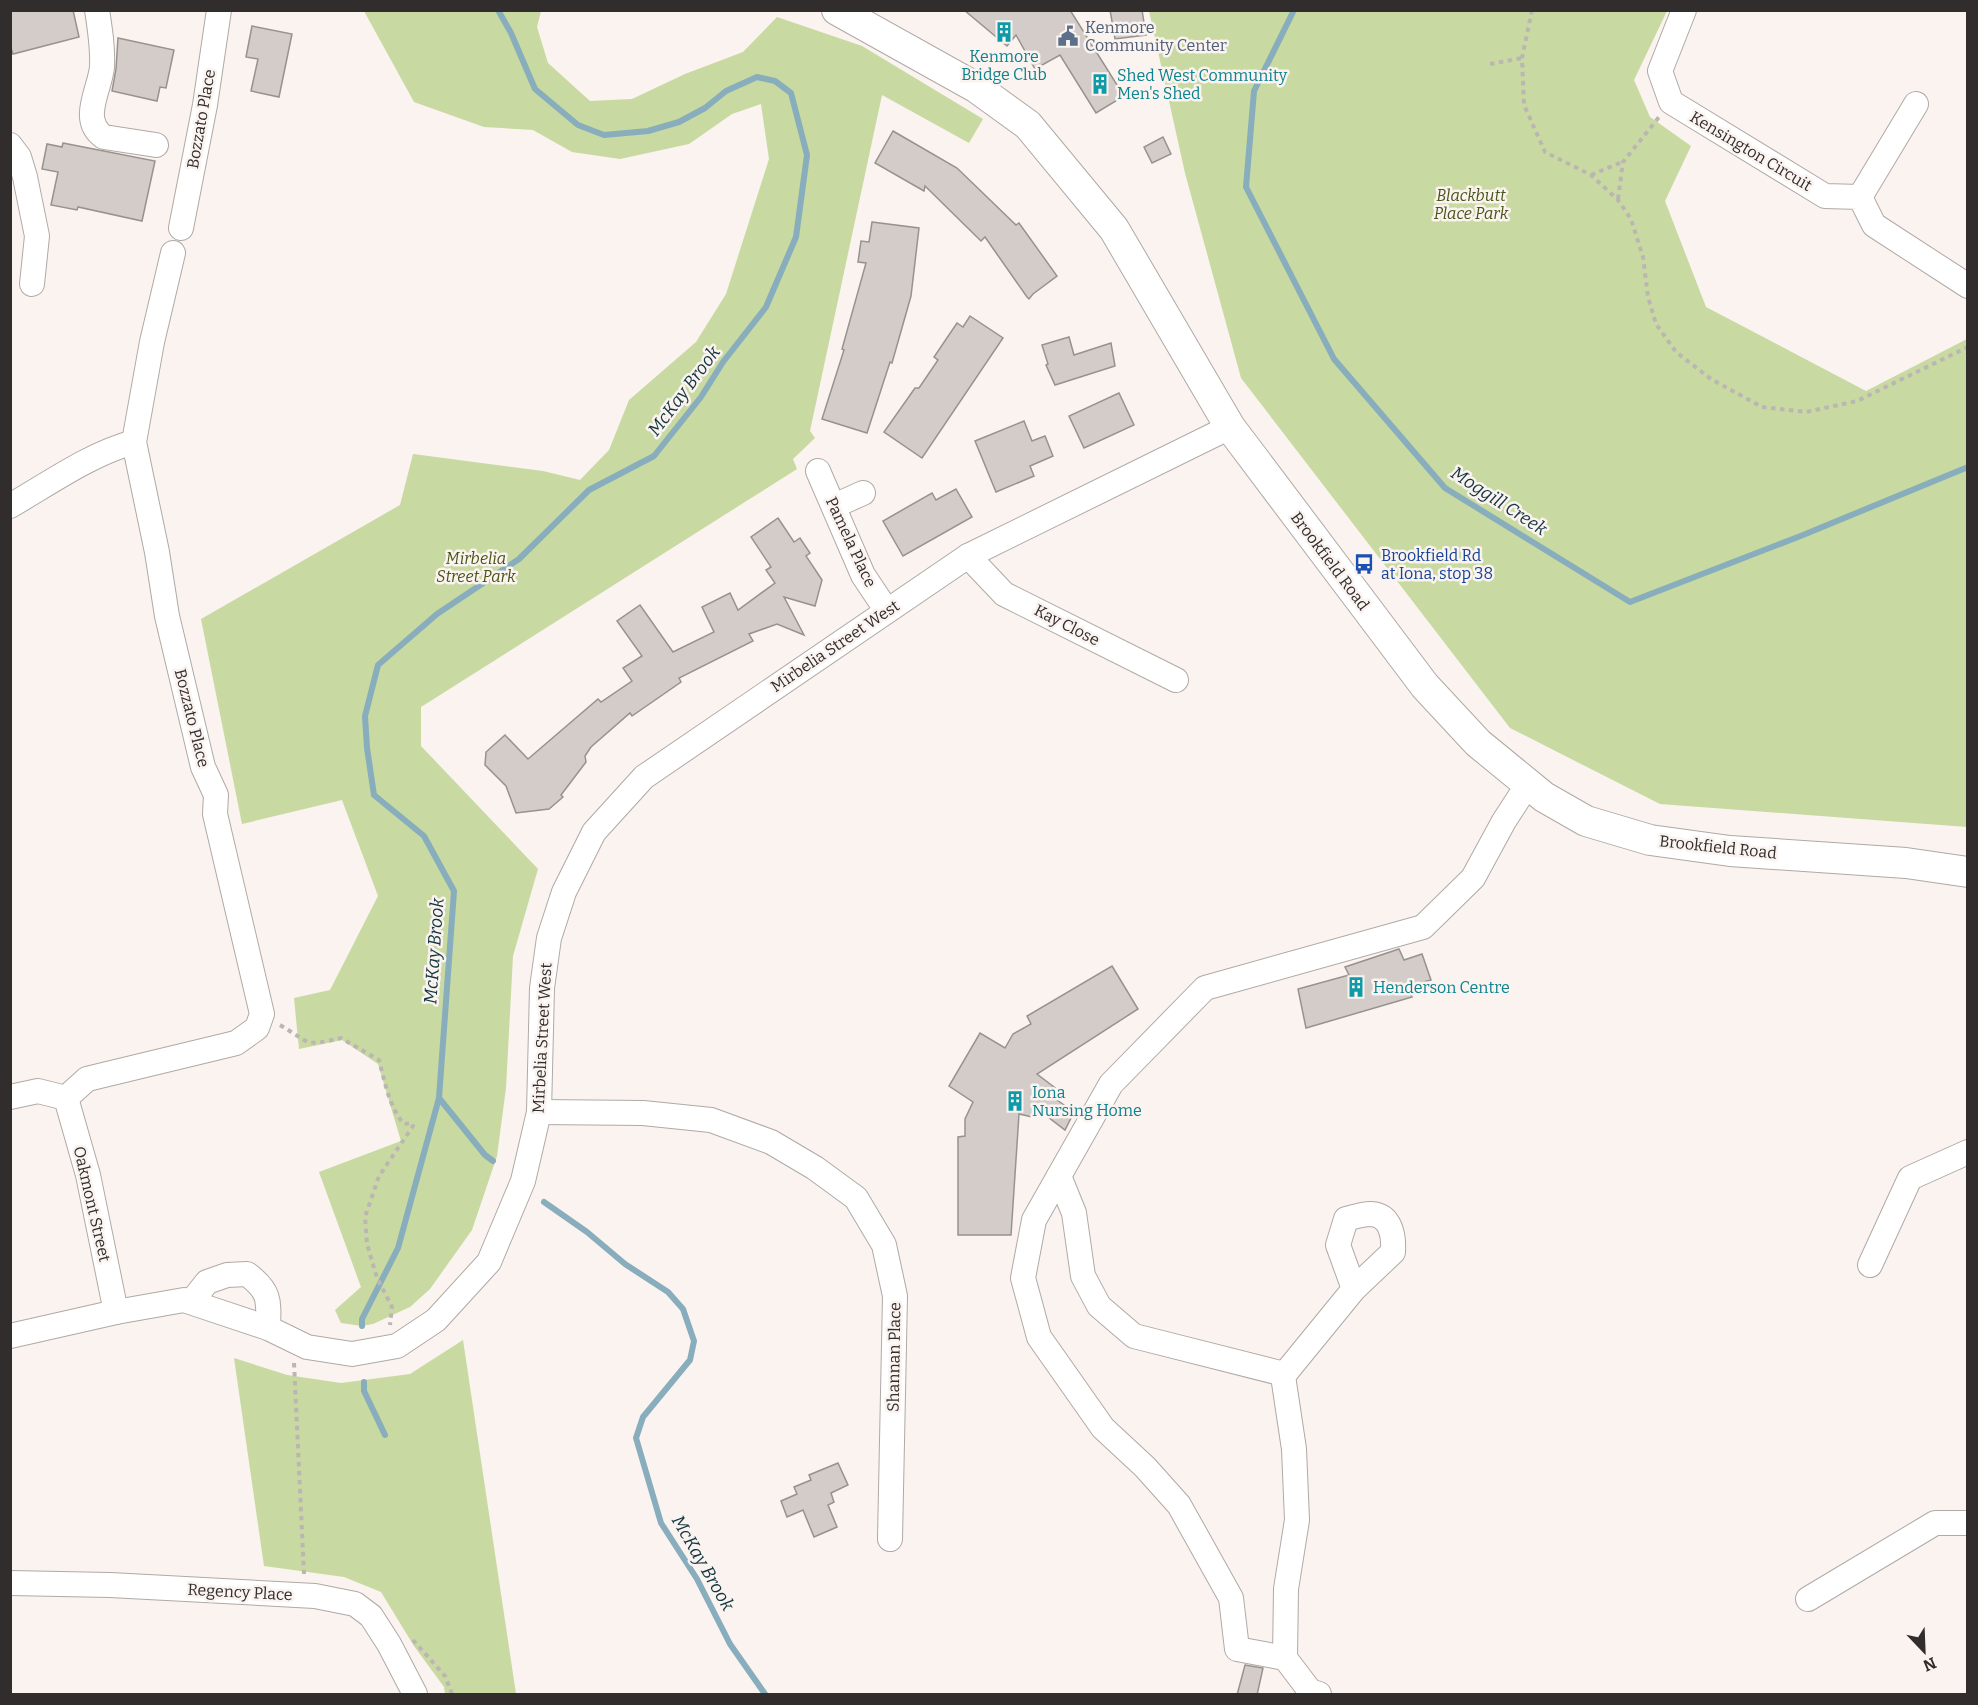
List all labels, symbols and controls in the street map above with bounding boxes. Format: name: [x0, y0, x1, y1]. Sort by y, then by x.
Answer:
place label: Kenmore Community Center: [1085, 18, 1227, 55]
building icon: Kenmore Bridge Club: [992, 20, 1016, 44]
public building icon: Kenmore Community Center: [1056, 24, 1080, 48]
place label: Kenmore Bridge Club: [961, 47, 1047, 84]
place label: Shed West Community Men's Shed: [1117, 66, 1288, 103]
street label: Bozzato Place: [183, 68, 219, 170]
building icon: Shed West Community Men's Shed: [1088, 72, 1112, 96]
street label: Kensington Circuit: [1687, 107, 1816, 195]
park label: Blackbutt Place Park: [1434, 186, 1509, 223]
water label: McKay Brook: [643, 342, 725, 440]
water label: Moggill Creek: [1447, 462, 1551, 540]
street label: Pamela Place: [822, 494, 880, 590]
street label: Brookfield Road: [1287, 508, 1373, 614]
place label: Brookfield Rd at Iona, stop 38: [1381, 546, 1493, 583]
park label: Mirbelia Street Park: [436, 549, 516, 586]
bus stop icon: Brookfield Rd at Iona, stop 38: [1352, 552, 1376, 576]
street label: Mirbelia Street West: [767, 596, 903, 696]
street label: Kay Close: [1031, 600, 1103, 650]
street label: Bozzato Place: [171, 667, 213, 769]
street label: Brookfield Road: [1658, 831, 1778, 863]
water label: McKay Brook: [419, 897, 449, 1005]
street label: Mirbelia Street West: [529, 962, 555, 1114]
building icon: Henderson Centre: [1344, 975, 1368, 999]
place label: Henderson Centre: [1373, 978, 1510, 997]
place label: Iona Nursing Home: [1032, 1083, 1142, 1120]
building icon: Iona Nursing Home: [1003, 1089, 1027, 1113]
street label: Oakmont Street: [69, 1144, 115, 1264]
street label: Shannan Place: [884, 1302, 904, 1412]
water label: McKay Brook: [667, 1511, 739, 1615]
street label: Regency Place: [187, 1580, 293, 1604]
north arrow: [1894, 1621, 1954, 1681]
text: N: [1920, 1653, 1939, 1676]

